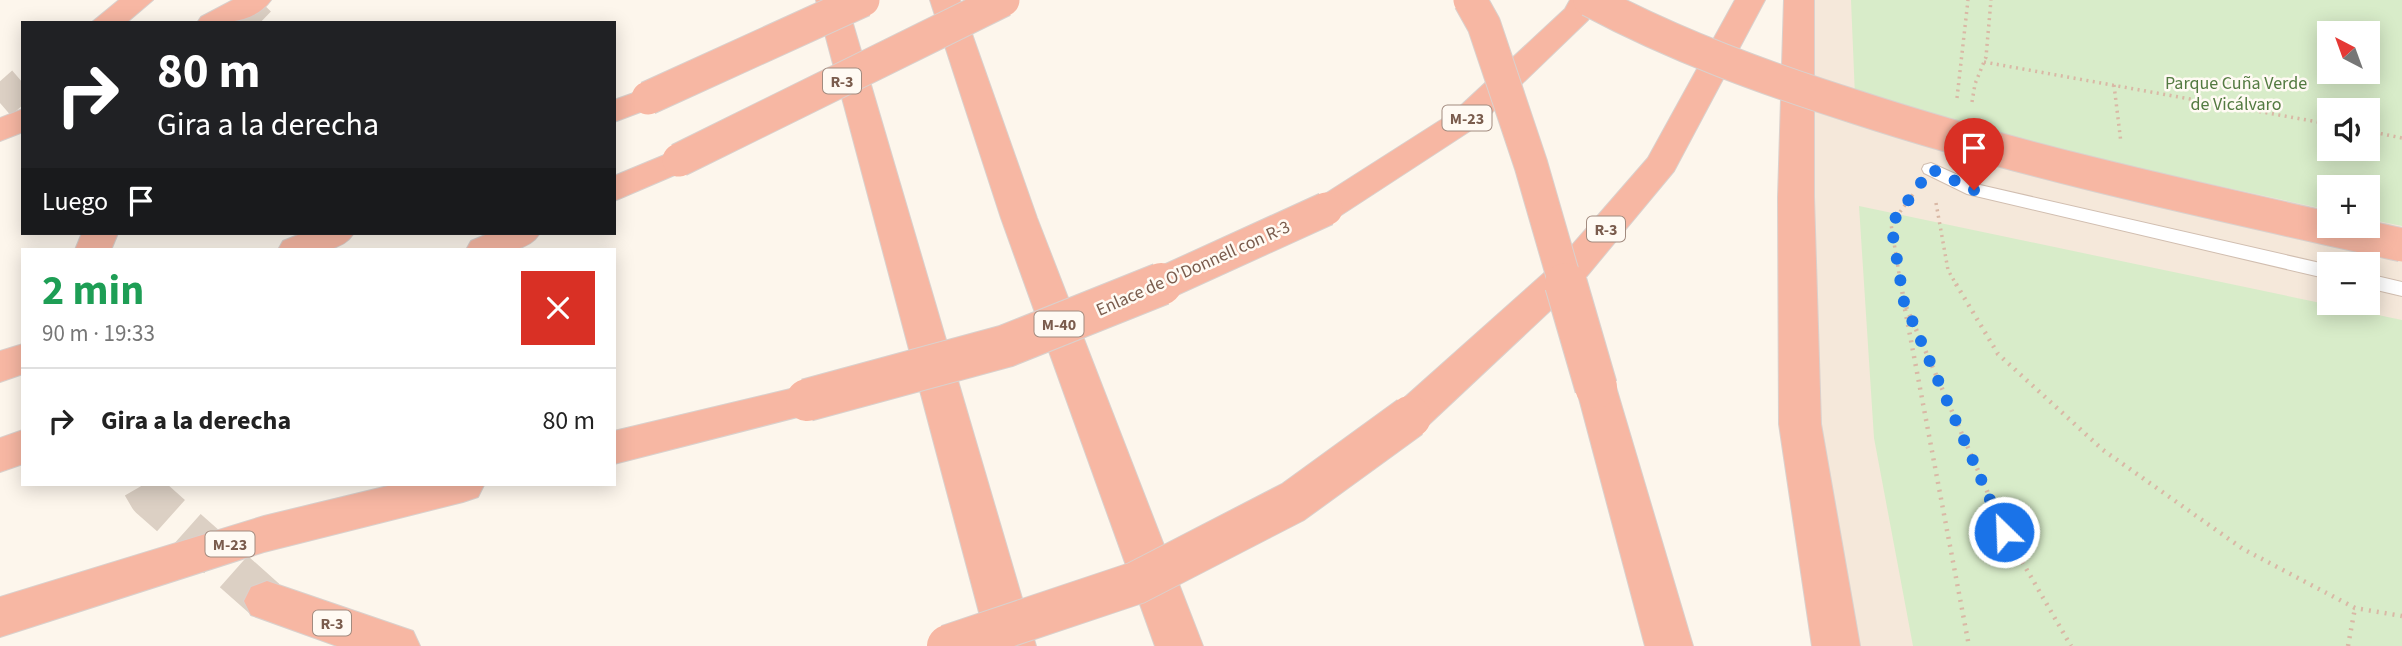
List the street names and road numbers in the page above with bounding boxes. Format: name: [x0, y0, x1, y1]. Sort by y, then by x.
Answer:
road number: R-3: [823, 68, 861, 94]
road number: M-23: [1442, 106, 1492, 130]
street label: Enlace de O'Donnell con R-3: [1092, 214, 1294, 323]
road number: R-3: [1587, 216, 1625, 242]
road number: M-40: [1034, 312, 1084, 336]
road number: M-23: [205, 531, 254, 556]
road number: R-3: [313, 610, 351, 636]

